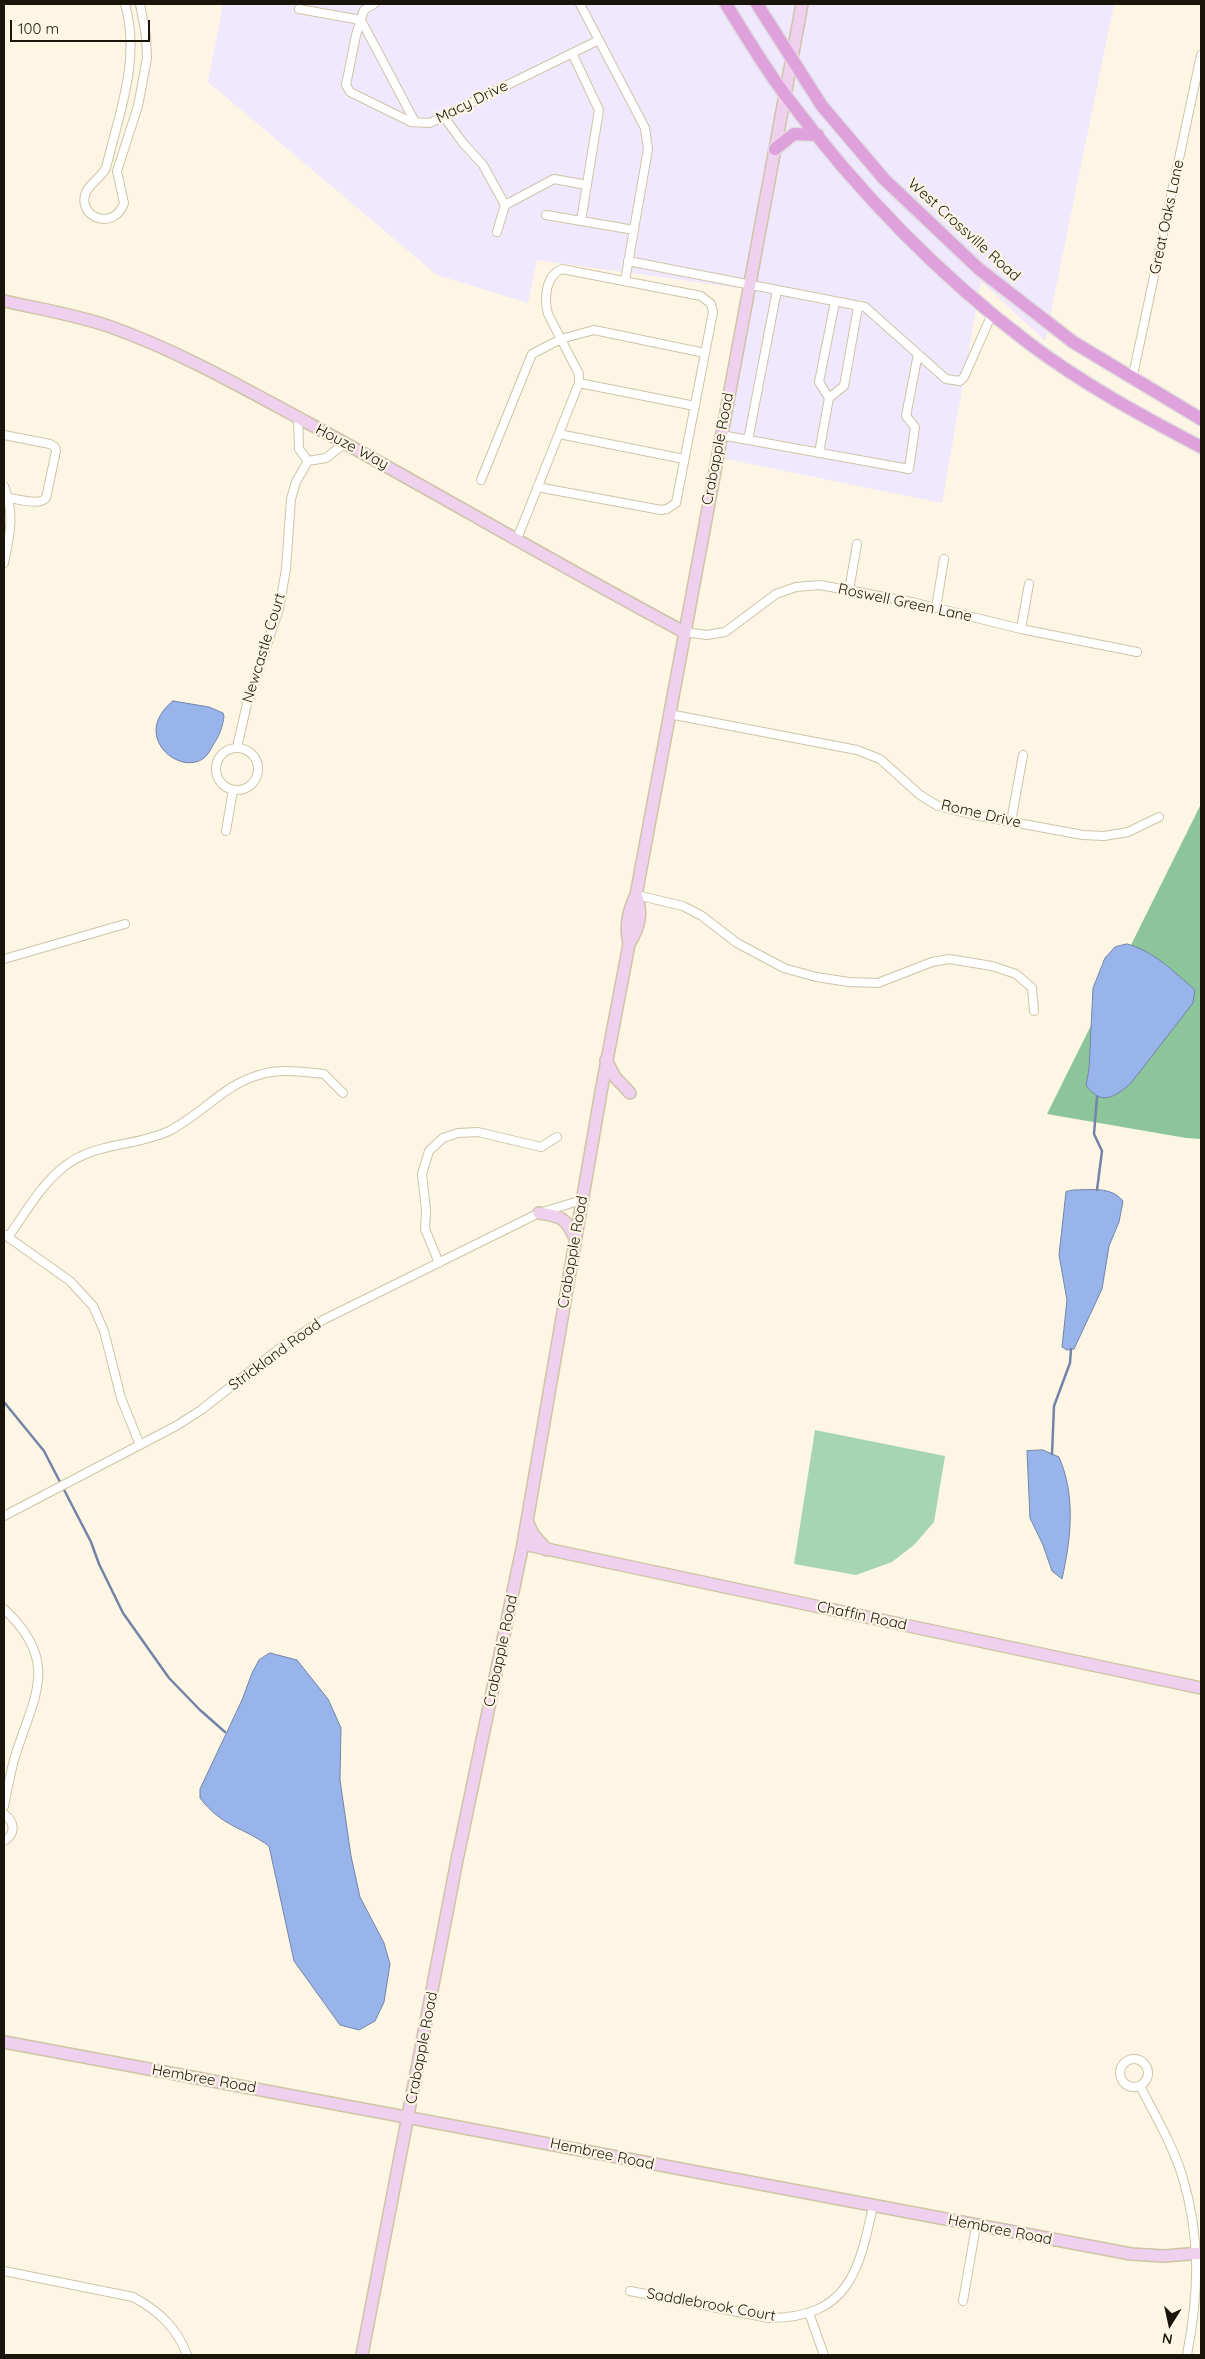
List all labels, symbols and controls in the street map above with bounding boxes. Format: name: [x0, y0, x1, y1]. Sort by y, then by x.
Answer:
scale bar: [12, 10, 152, 42]
text: 100 m: [18, 19, 59, 38]
street label: Macy Drive: [433, 77, 511, 127]
street label: Great Oaks Lane: [1146, 158, 1188, 276]
street label: West Crossville Road: [904, 175, 1024, 285]
street label: Crabapple Road: [698, 391, 738, 507]
street label: Houze Way: [312, 420, 392, 474]
street label: Roswell Green Lane: [836, 580, 974, 626]
street label: Newcastle Court: [239, 591, 289, 705]
street label: Rome Drive: [939, 796, 1023, 832]
street label: Crabapple Road: [554, 1194, 592, 1310]
street label: Strickland Road: [225, 1315, 325, 1395]
street label: Crabapple Road: [480, 1593, 522, 1709]
street label: Chaffin Road: [815, 1598, 909, 1634]
street label: Crabapple Road: [402, 1990, 442, 2106]
street label: Hembree Road: [150, 2061, 258, 2097]
street label: Hembree Road: [548, 2134, 656, 2174]
street label: Hembree Road: [946, 2211, 1054, 2249]
street label: Saddlebrook Court: [645, 2285, 777, 2325]
north arrow: [1145, 2299, 1195, 2349]
text: N: [1161, 2329, 1174, 2349]

